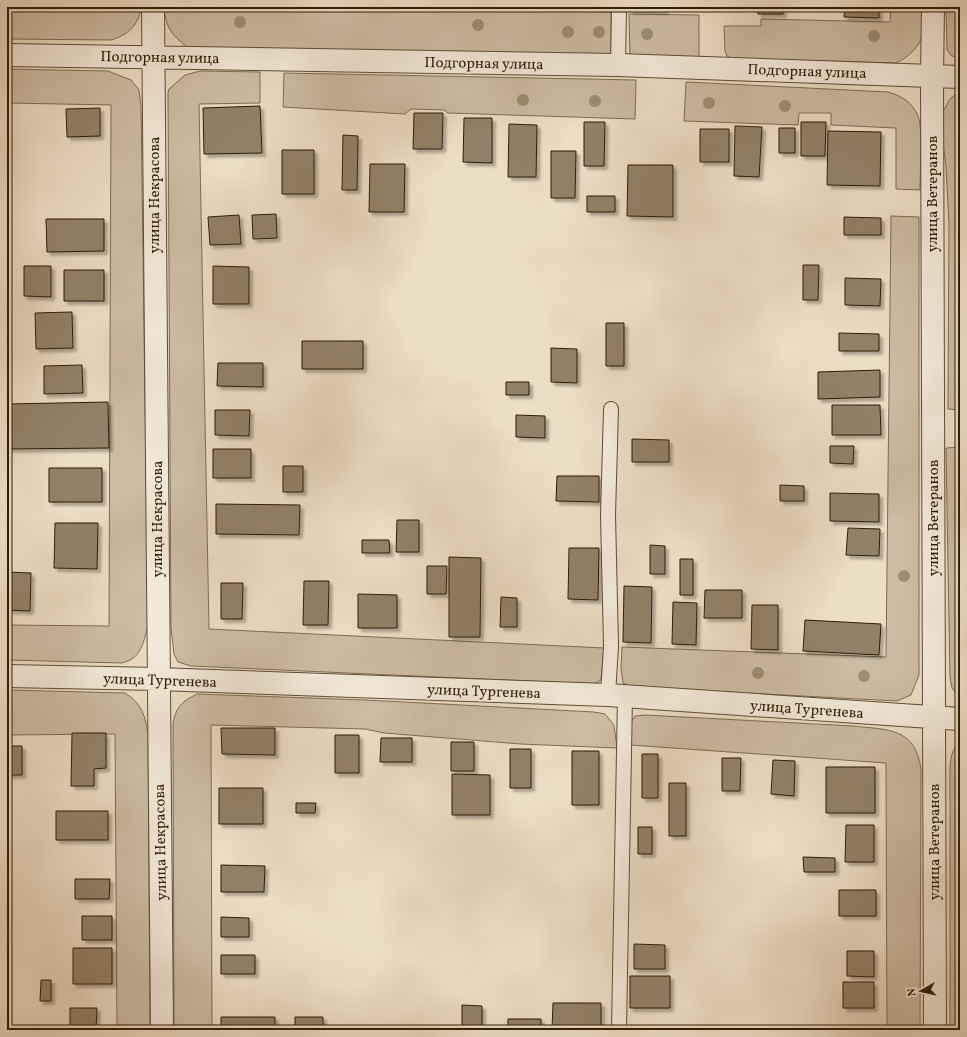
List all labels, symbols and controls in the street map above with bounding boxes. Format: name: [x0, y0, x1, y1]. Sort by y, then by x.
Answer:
street label: Подгорная улица: [100, 47, 220, 70]
street label: Подгорная улица: [424, 53, 544, 76]
street label: Подгорная улица: [747, 60, 867, 85]
street label: улица Ветеранов: [923, 136, 944, 252]
street label: улица Некрасова: [145, 137, 166, 254]
street label: улица Ветеранов: [924, 460, 945, 576]
street label: улица Некрасова: [148, 461, 169, 578]
street label: улица Тургенева: [103, 669, 217, 694]
street label: улица Тургенева: [427, 680, 541, 705]
street label: улица Тургенева: [749, 696, 864, 725]
street label: улица Некрасова: [150, 783, 173, 901]
street label: улица Ветеранов: [925, 784, 946, 900]
north arrow: [901, 971, 941, 1011]
text: N: [905, 987, 921, 997]

